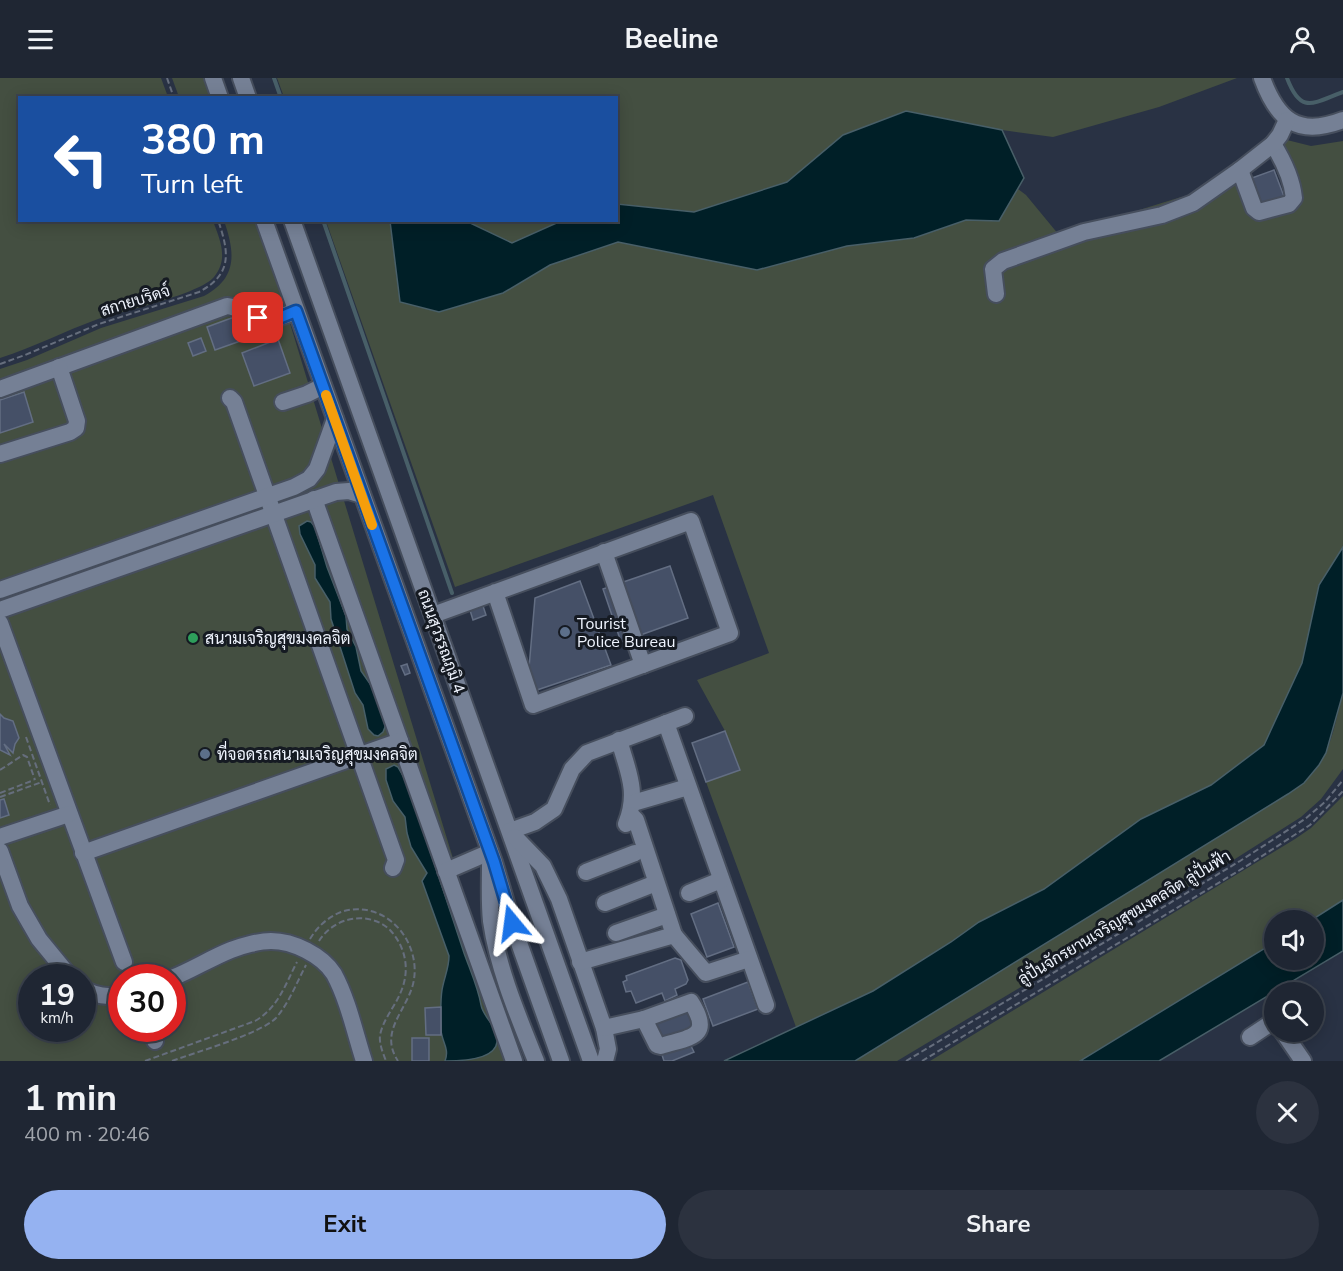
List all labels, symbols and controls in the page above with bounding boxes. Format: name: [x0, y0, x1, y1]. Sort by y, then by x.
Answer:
text: Beeline: [625, 21, 718, 58]
icon: menu: [24, 23, 57, 56]
icon: person: [1286, 23, 1319, 56]
text: 380 m: [141, 112, 265, 169]
icon: left: [42, 120, 120, 198]
text: Turn left: [141, 166, 242, 203]
street label: สกายบริดจ์: [97, 278, 173, 322]
pin: [232, 292, 283, 343]
icon: arrive: [241, 301, 274, 334]
street label: ถนนสุวรรณภูมิ 4: [412, 586, 470, 697]
place label: Tourist Police Bureau: [577, 613, 675, 653]
marker: Tourist Police Bureau: [558, 625, 572, 639]
place label: สนามเจริญสุขมงคลจิต: [205, 628, 350, 650]
marker: สนามเจริญสุขมงคลจิต: [186, 631, 200, 645]
place label: ที่จอดรถสนามเจริญสุขมงคลจิต: [217, 740, 418, 766]
marker: ที่จอดรถสนามเจริญสุขมงคลจิต: [198, 747, 212, 761]
street label: ลู่ปั่นจักรยานเจริญสุขมงคลจิต ลู่ปั่นฟ้า: [1012, 842, 1235, 990]
position arrow: [480, 891, 544, 955]
map controls: [1264, 910, 1324, 1042]
button: sound: [1264, 910, 1324, 970]
speed limit sign: 30: [108, 964, 186, 1042]
text: 19: [39, 975, 75, 1016]
button: search: [1264, 982, 1324, 1042]
text: km/h: [40, 1008, 74, 1028]
text: 1 min: [24, 1074, 117, 1123]
button: close: [1256, 1081, 1319, 1144]
text: 400 m · 20:46: [24, 1121, 150, 1148]
button: Exit: [24, 1190, 666, 1259]
button: Share: [678, 1190, 1319, 1259]

